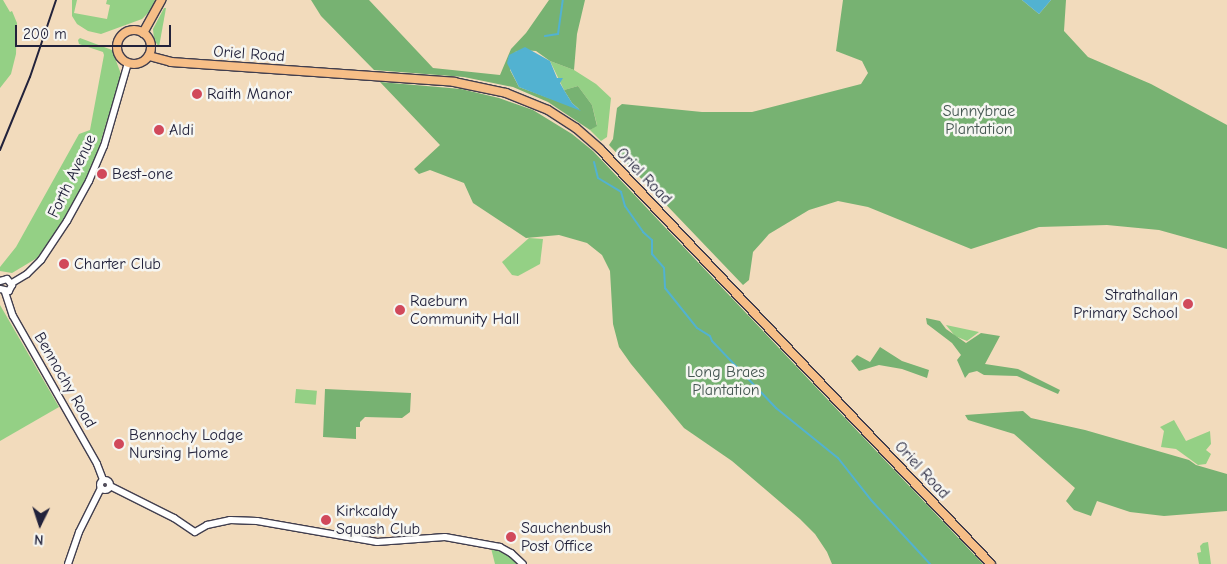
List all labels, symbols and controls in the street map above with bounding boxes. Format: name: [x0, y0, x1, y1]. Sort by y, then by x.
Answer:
scale bar: [18, 15, 174, 47]
text: 200 m: [23, 25, 67, 43]
street label: Oriel Road: [213, 42, 285, 66]
place label: Raith Manor: [207, 84, 292, 104]
marker: Raith Manor: [191, 88, 203, 100]
park label: Sunnybrae Plantation: [943, 101, 1015, 139]
place label: Aldi: [169, 120, 194, 140]
marker: Aldi: [153, 124, 165, 136]
street label: Forth Avenue: [44, 131, 100, 221]
street label: Oriel Road: [612, 144, 676, 208]
place label: Best-one: [112, 164, 173, 184]
marker: Best-one: [96, 168, 108, 180]
place label: Charter Club: [74, 254, 161, 274]
marker: Charter Club: [58, 258, 70, 270]
place label: Strathallan Primary School: [1073, 285, 1178, 323]
place label: Raeburn Community Hall: [410, 291, 519, 329]
marker: Strathallan Primary School: [1182, 298, 1194, 310]
marker: Raeburn Community Hall: [394, 304, 406, 316]
street label: Bennochy Road: [30, 329, 100, 431]
park label: Long Braes Plantation: [687, 362, 765, 400]
place label: Bennochy Lodge Nursing Home: [129, 425, 243, 463]
street label: Oriel Road: [891, 437, 953, 503]
marker: Bennochy Lodge Nursing Home: [113, 438, 125, 450]
north arrow: [15, 499, 65, 549]
place label: Kirkcaldy Squash Club: [336, 501, 420, 539]
marker: Kirkcaldy Squash Club: [320, 514, 332, 526]
place label: Sauchenbush Post Office: [521, 518, 611, 556]
text: N: [34, 531, 44, 548]
marker: Sauchenbush Post Office: [505, 531, 517, 543]

